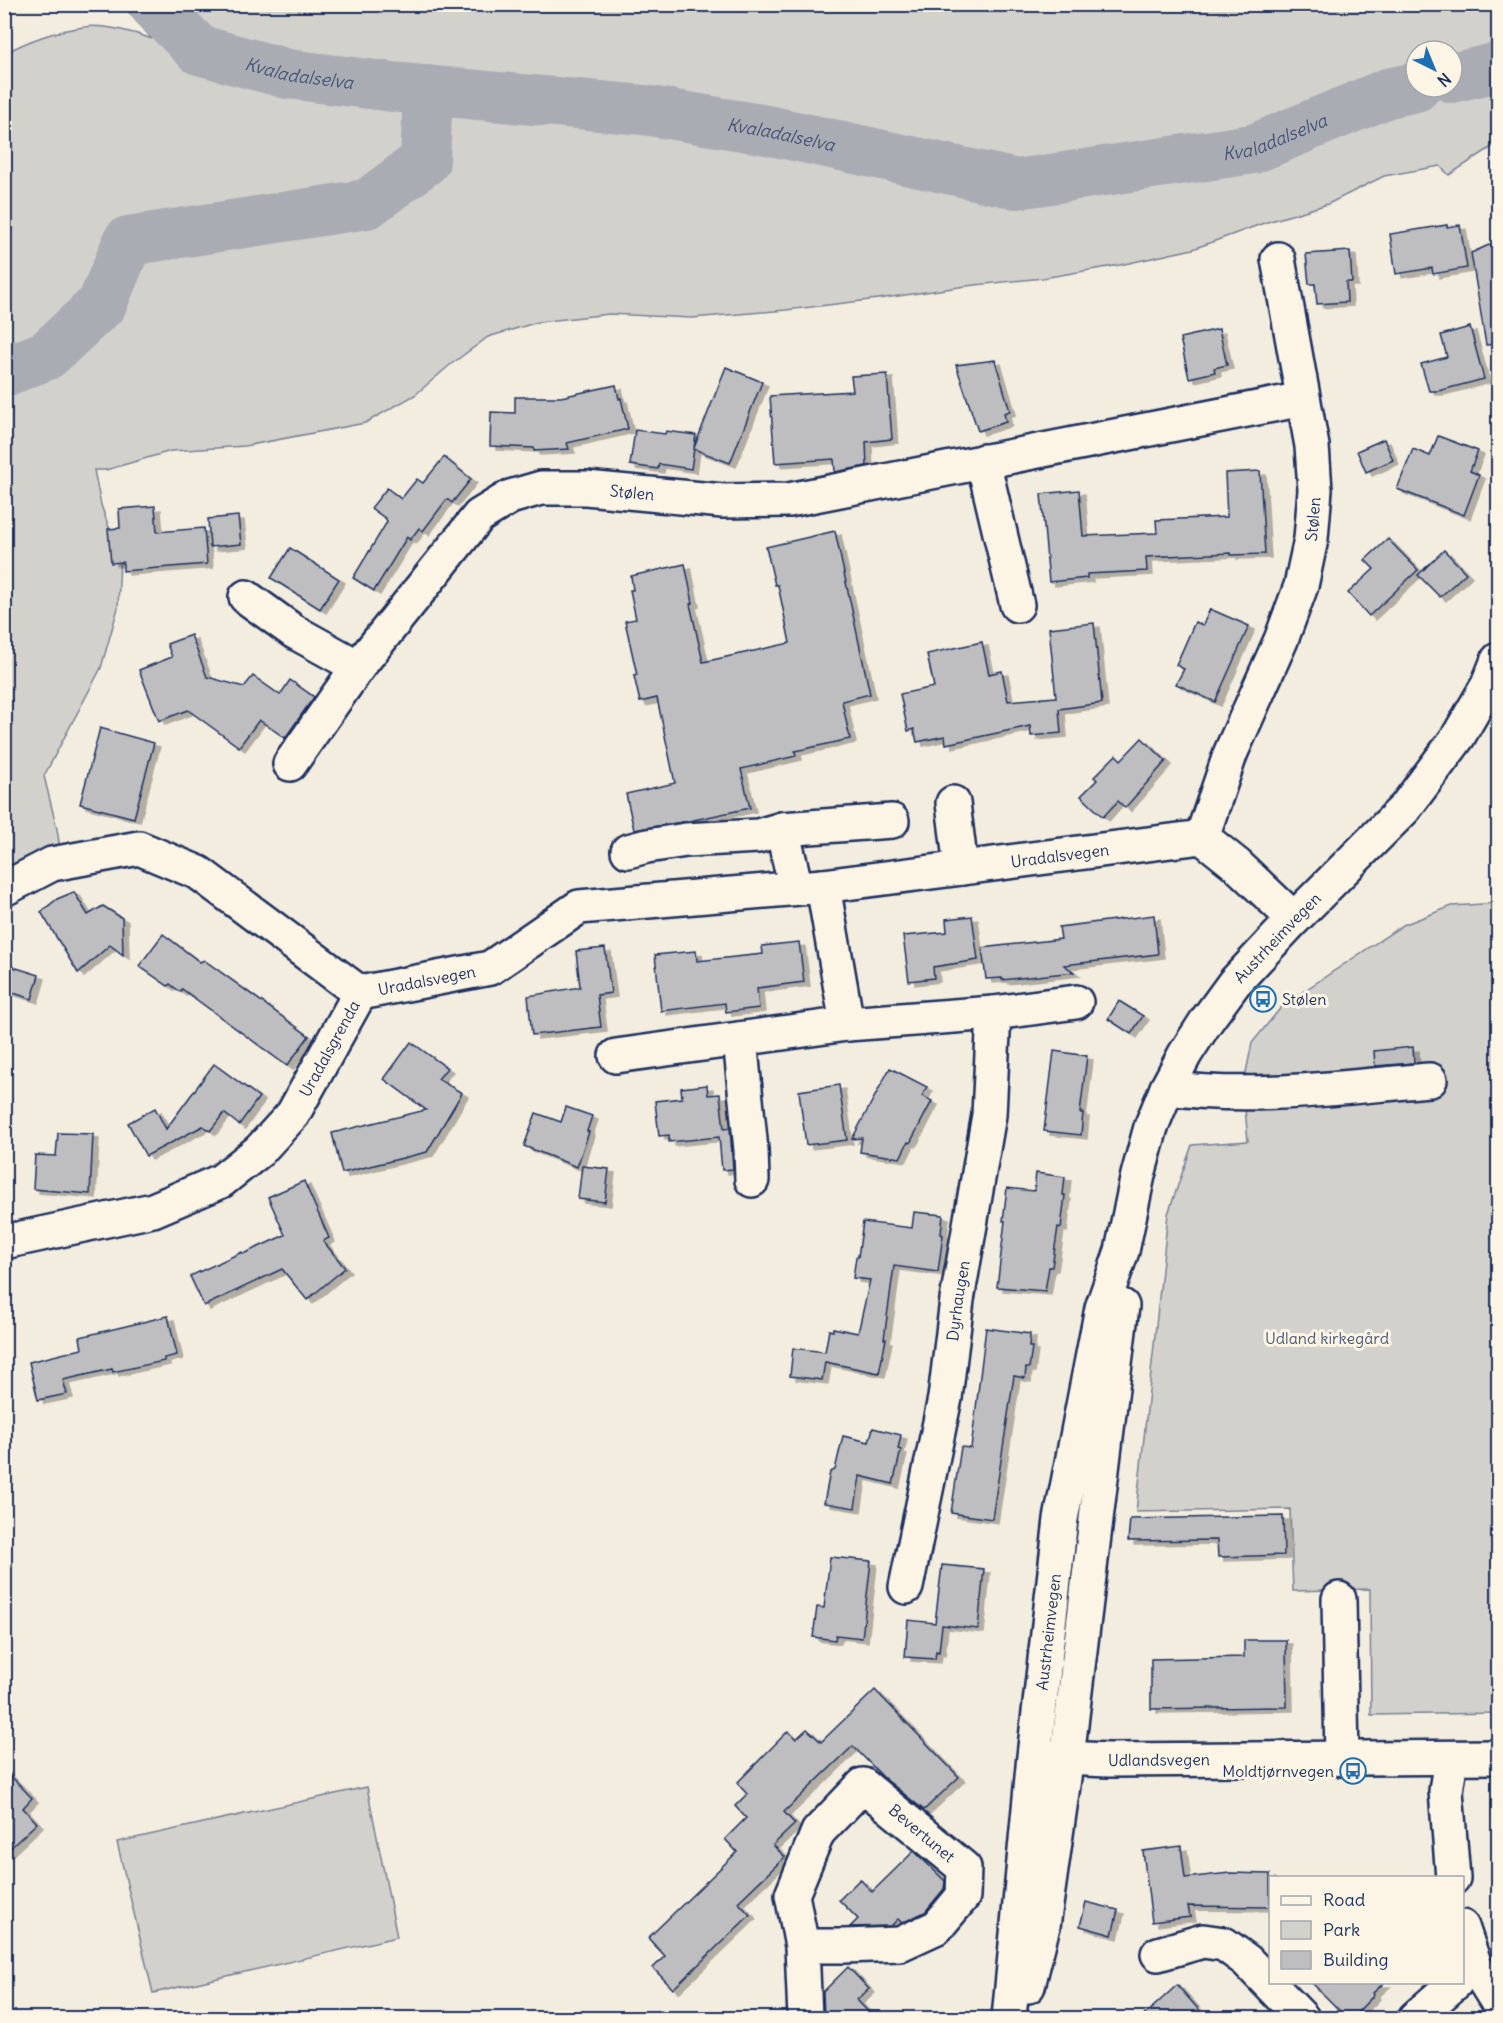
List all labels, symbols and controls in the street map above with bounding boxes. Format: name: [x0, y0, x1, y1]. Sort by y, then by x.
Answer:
north arrow: [1404, 39, 1464, 99]
water label: Kvaladalselva: [243, 51, 356, 94]
text: N: [1433, 69, 1455, 91]
water label: Kvaladalselva: [1221, 108, 1332, 165]
water label: Kvaladalselva: [725, 112, 839, 156]
street label: Stølen: [609, 480, 655, 504]
street label: Stølen: [1301, 496, 1324, 542]
street label: Uradalsvegen: [1010, 839, 1110, 872]
street label: Austrheimvegen: [1229, 888, 1325, 987]
street label: Uradalsvegen: [376, 961, 477, 999]
bus stop icon: Stølen: [1248, 984, 1278, 1014]
place label: Stølen: [1282, 989, 1326, 1009]
street label: Uradalsgrenda: [295, 997, 364, 1100]
street label: Dyrhaugen: [942, 1259, 974, 1342]
park label: Udland kirkegård: [1265, 1328, 1389, 1348]
street label: Austrheimvegen: [1032, 1573, 1065, 1691]
street label: Udlandsvegen: [1108, 1749, 1210, 1770]
bus stop icon: Moldtjørnvegen: [1338, 1756, 1368, 1786]
place label: Moldtjørnvegen: [1222, 1761, 1334, 1781]
street label: Bevertunet: [885, 1800, 960, 1867]
legend: [1269, 1876, 1464, 1984]
text: Road: [1323, 1888, 1366, 1911]
text: Park: [1323, 1918, 1360, 1941]
text: Building: [1323, 1948, 1388, 1971]

